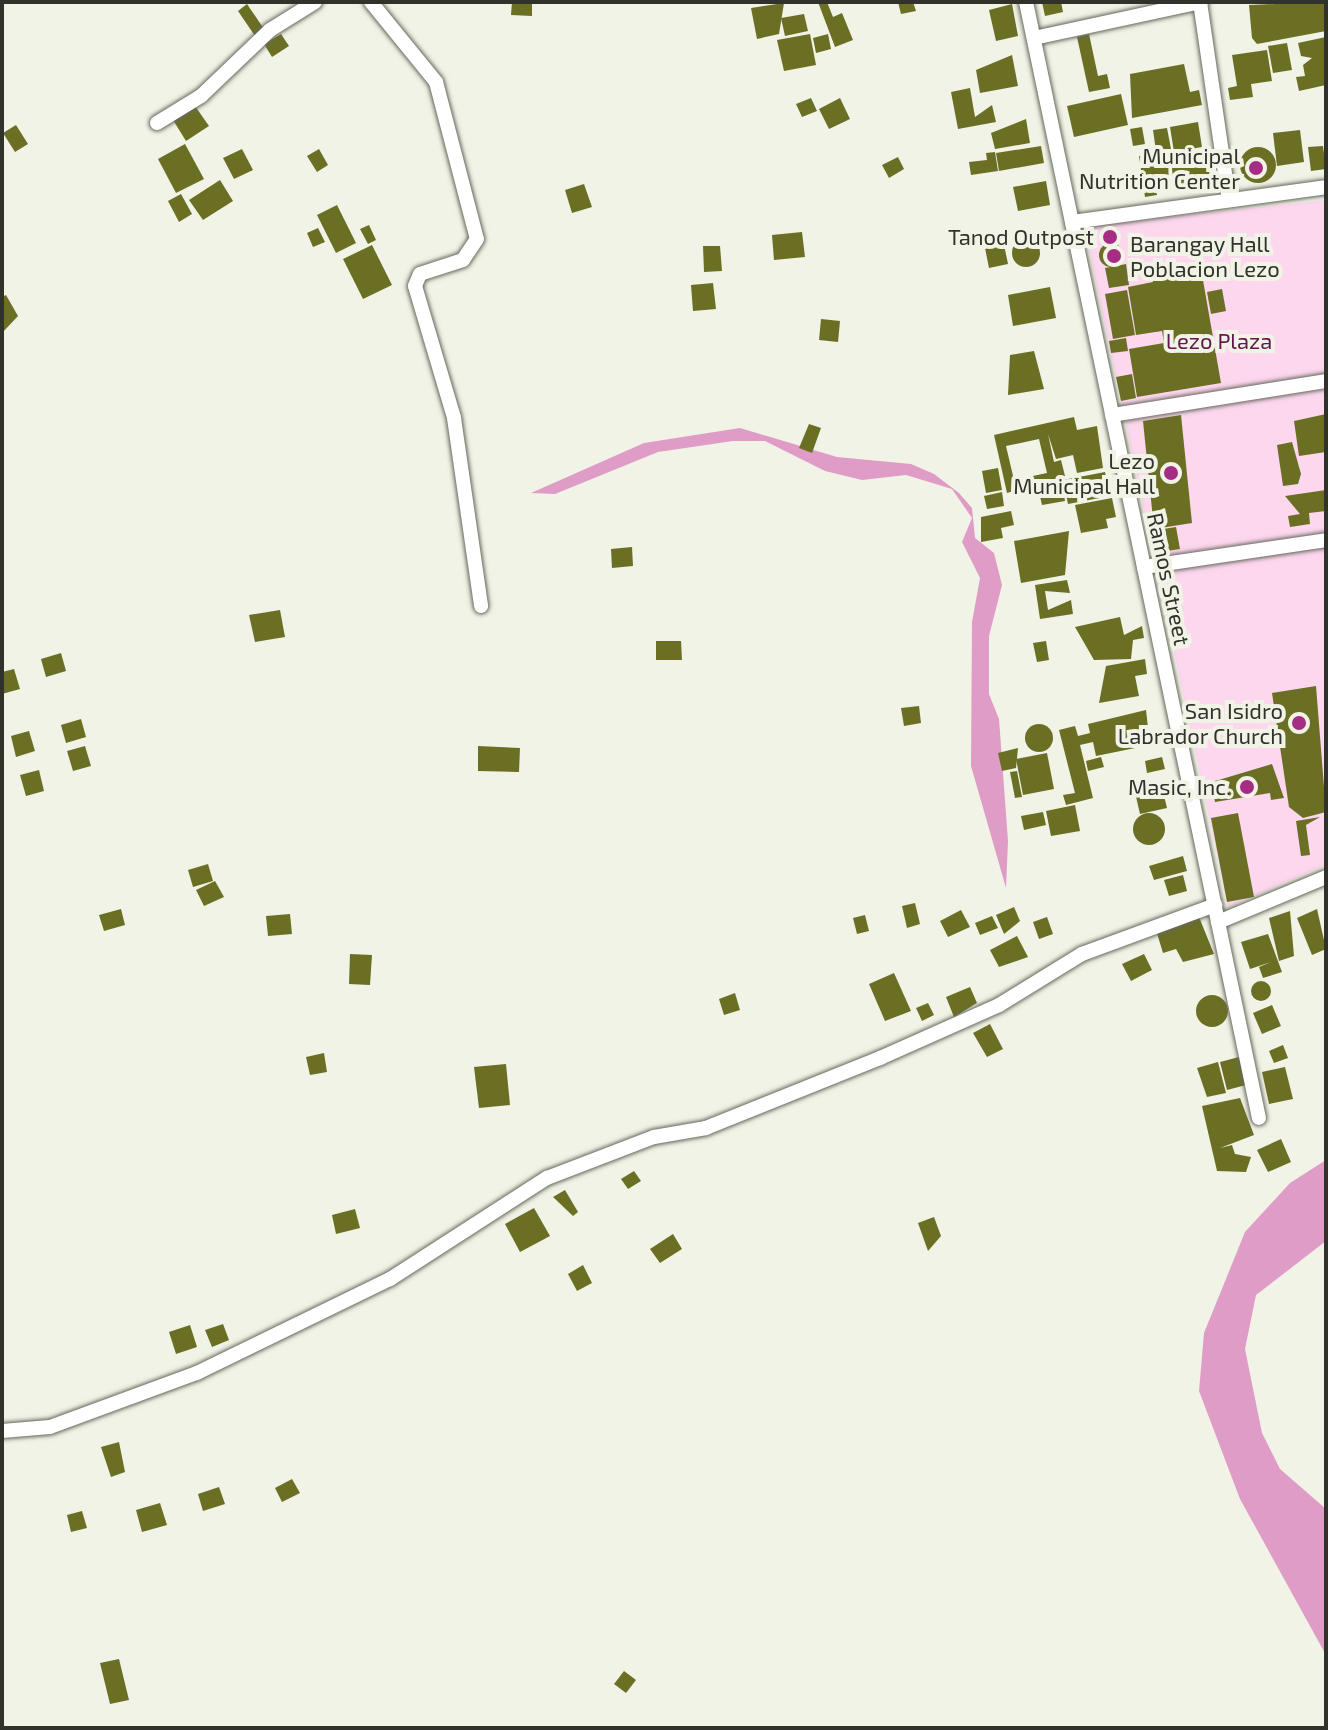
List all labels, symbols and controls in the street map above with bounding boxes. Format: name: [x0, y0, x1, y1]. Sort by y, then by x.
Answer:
place label: Municipal Nutrition Center: [1079, 142, 1240, 194]
marker: Municipal Nutrition Center: [1247, 159, 1265, 177]
place label: Tanod Outpost: [948, 224, 1094, 250]
marker: Tanod Outpost: [1101, 228, 1119, 246]
place label: Barangay Hall Poblacion Lezo: [1130, 230, 1280, 282]
marker: Barangay Hall Poblacion Lezo: [1105, 247, 1123, 265]
park label: Lezo Plaza: [1166, 328, 1272, 354]
place label: Lezo Municipal Hall: [1013, 447, 1155, 498]
marker: Lezo Municipal Hall: [1162, 464, 1180, 482]
street label: Ramos Street: [1142, 510, 1196, 648]
place label: San Isidro Labrador Church: [1117, 697, 1283, 748]
marker: San Isidro Labrador Church: [1290, 714, 1308, 732]
place label: Masic, Inc.: [1128, 774, 1231, 800]
marker: Masic, Inc.: [1238, 778, 1256, 796]

